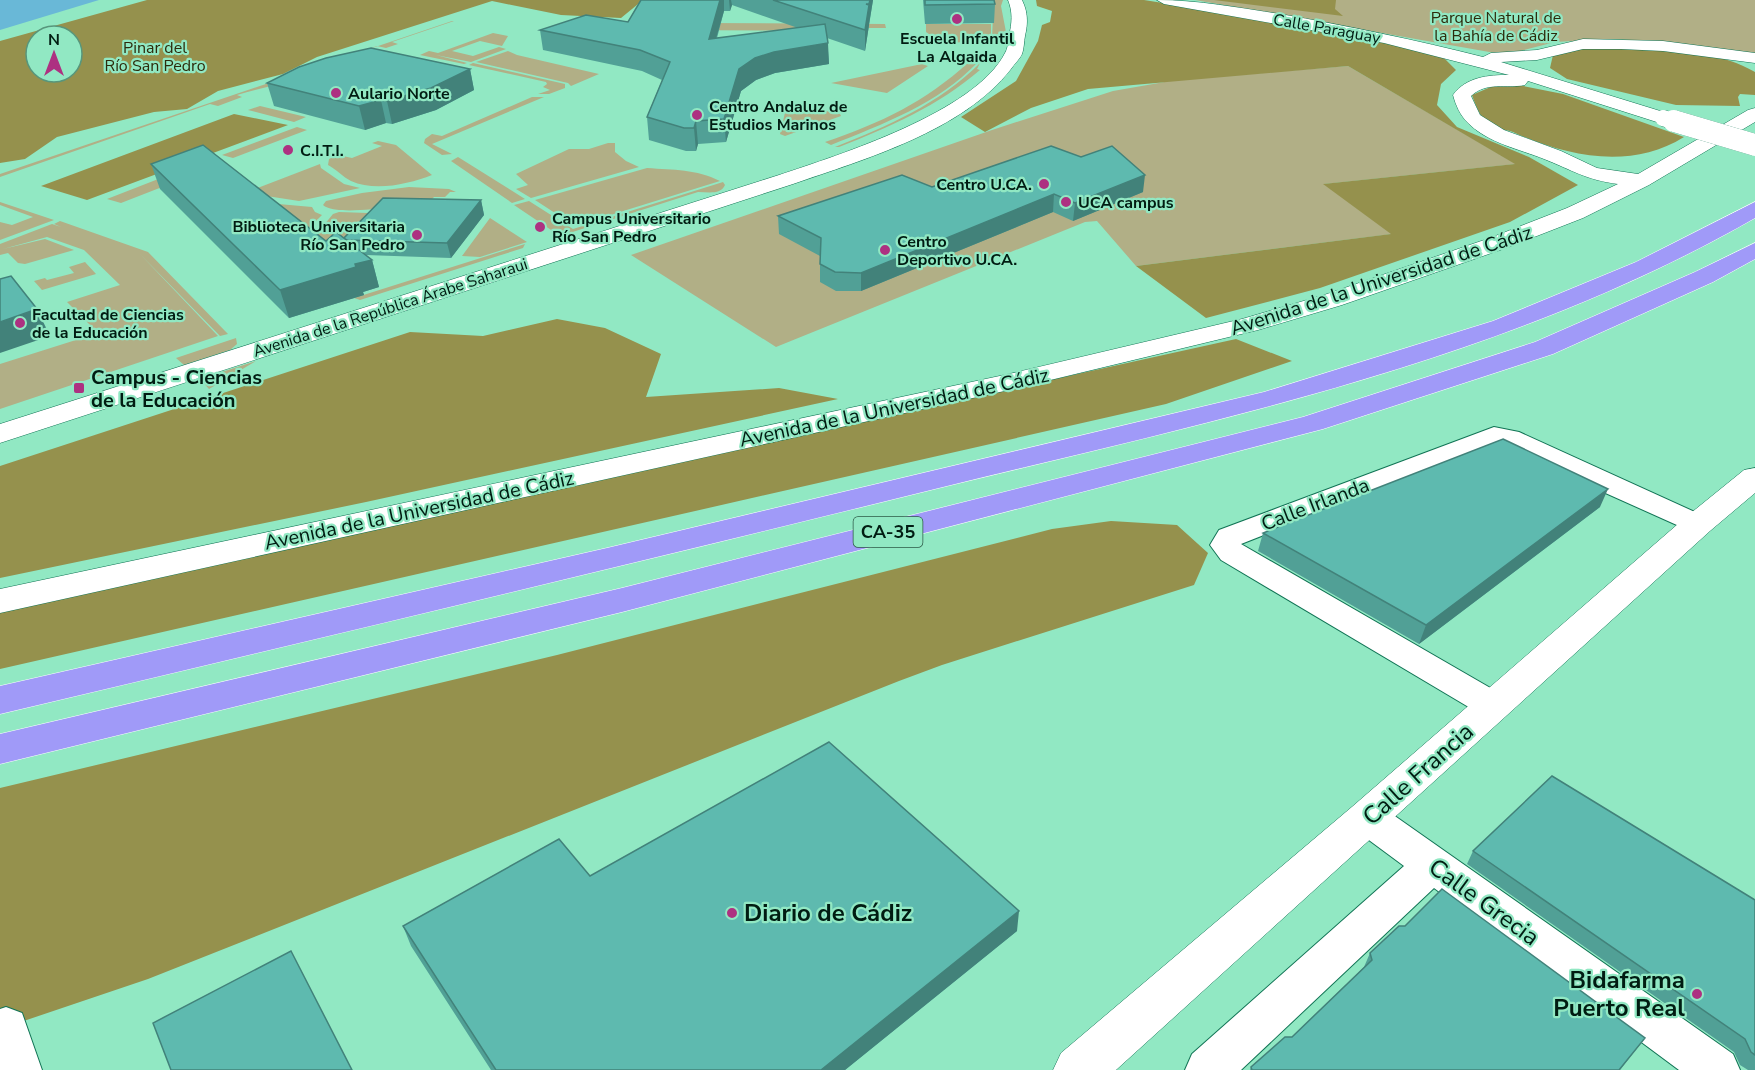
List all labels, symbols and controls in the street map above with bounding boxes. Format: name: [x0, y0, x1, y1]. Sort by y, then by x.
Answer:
park label: Parque Natural de la Bahía de Cádiz: [1431, 7, 1561, 47]
street label: Calle Paraguay: [1272, 9, 1383, 49]
marker: Escuela Infantil La Algaida: [950, 12, 964, 26]
north arrow: [24, 24, 84, 84]
place label: Escuela Infantil La Algaida: [900, 28, 1014, 68]
text: N: [48, 29, 60, 51]
park label: Pinar del Río San Pedro: [104, 37, 206, 77]
place label: Aulario Norte: [348, 83, 450, 105]
marker: Aulario Norte: [329, 86, 343, 100]
place label: Centro Andaluz de Estudios Marinos: [709, 96, 848, 136]
marker: Centro Andaluz de Estudios Marinos: [690, 108, 704, 122]
place label: C.I.T.I.: [300, 140, 344, 162]
marker: C.I.T.I.: [281, 143, 295, 157]
place label: Centro U.CA.: [936, 174, 1032, 196]
marker: Centro U.CA.: [1037, 177, 1051, 191]
place label: UCA campus: [1078, 192, 1174, 214]
marker: UCA campus: [1059, 195, 1073, 209]
place label: Campus Universitario Río San Pedro: [552, 208, 711, 248]
place label: Biblioteca Universitaria Río San Pedro: [232, 216, 405, 256]
street label: Avenida de la Universidad de Cádiz: [1227, 219, 1536, 342]
marker: Campus Universitario Río San Pedro: [533, 220, 547, 234]
marker: Biblioteca Universitaria Río San Pedro: [410, 228, 424, 242]
place label: Centro Deportivo U.CA.: [897, 231, 1017, 271]
marker: Centro Deportivo U.CA.: [878, 243, 892, 257]
street label: Avenida de la República Árabe Saharaui: [250, 253, 530, 363]
place label: Facultad de Ciencias de la Educación: [32, 304, 184, 344]
marker: Facultad de Ciencias de la Educación: [13, 316, 27, 330]
street label: Avenida de la Universidad de Cádiz: [737, 361, 1051, 454]
place label: Campus - Ciencias de la Educación: [91, 364, 262, 414]
marker: Campus - Ciencias de la Educación: [72, 381, 86, 395]
street label: Avenida de la Universidad de Cádiz: [262, 464, 576, 557]
street label: Calle Irlanda: [1257, 471, 1373, 537]
road number: CA-35: [854, 517, 922, 547]
street label: Calle Francia: [1356, 716, 1480, 832]
street label: Calle Grecia: [1422, 851, 1546, 953]
place label: Diario de Cádiz: [744, 897, 912, 929]
marker: Diario de Cádiz: [725, 906, 739, 920]
place label: Bidafarma Puerto Real: [1553, 964, 1685, 1024]
marker: Bidafarma Puerto Real: [1690, 987, 1704, 1001]

